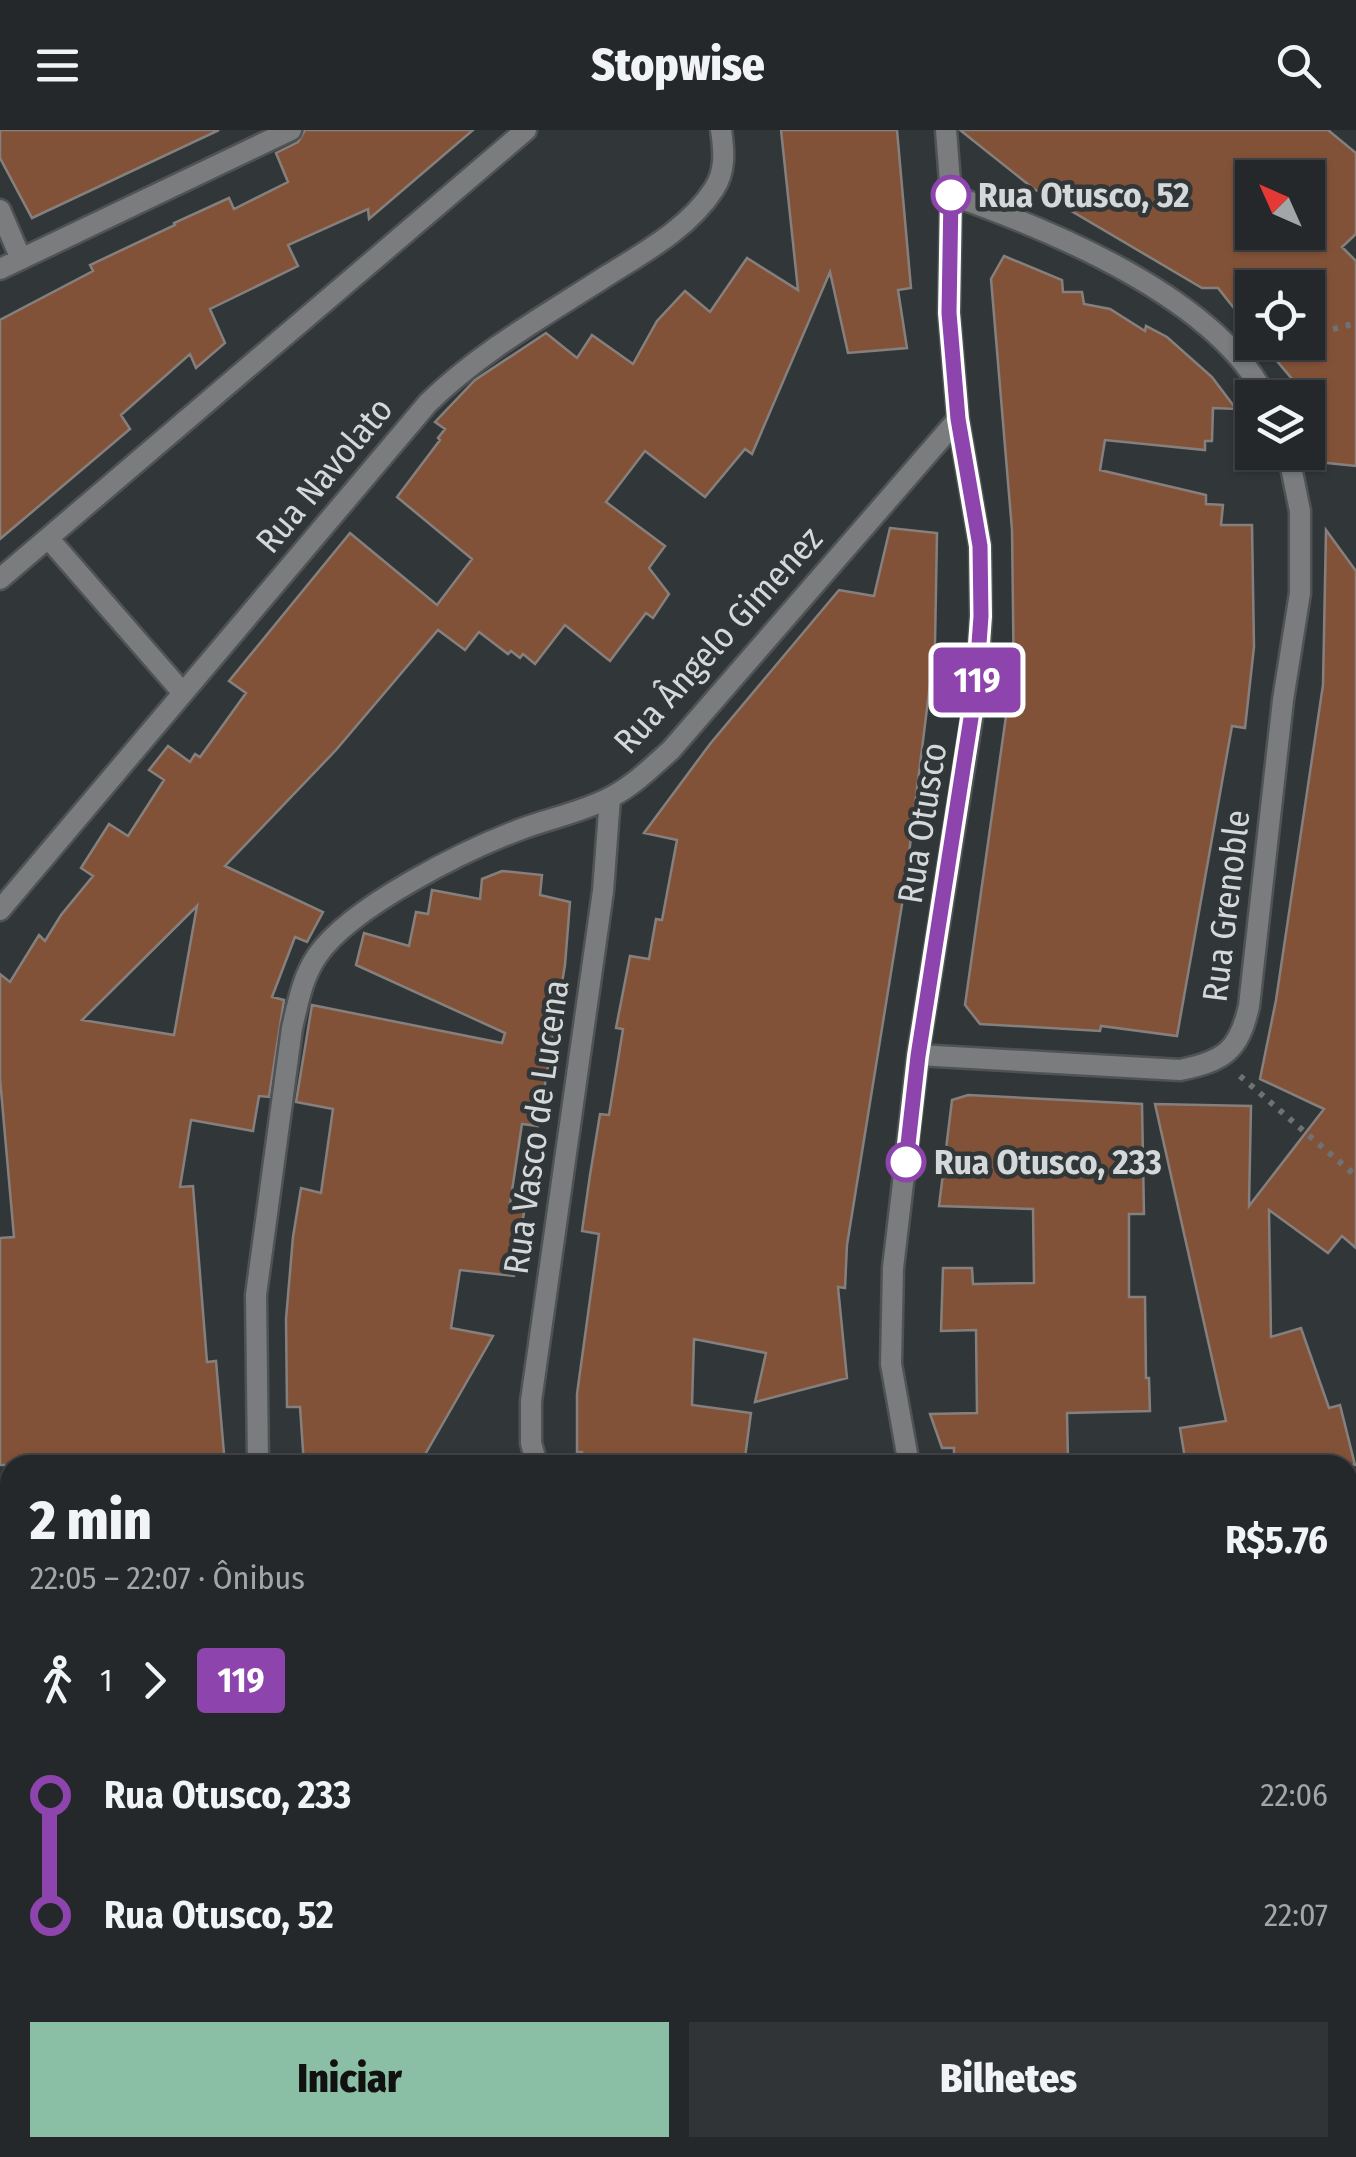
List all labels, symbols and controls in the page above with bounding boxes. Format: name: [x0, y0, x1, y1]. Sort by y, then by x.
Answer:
icon: menu: [30, 38, 85, 93]
text: Stopwise: [591, 38, 765, 92]
icon: search: [1271, 38, 1326, 93]
north arrow: [1235, 160, 1325, 250]
map controls: [1235, 160, 1325, 470]
place label: Rua Otusco, 52: [978, 174, 1189, 216]
marker: Rua Otusco, 52: [932, 176, 970, 214]
button: locate: [1235, 270, 1325, 360]
button: layers: [1235, 380, 1325, 470]
street label: Rua Navolato: [247, 389, 401, 561]
street label: Rua Ângelo Gimenez: [605, 518, 831, 762]
line badge: 119: [920, 648, 1034, 712]
text: 119: [953, 659, 1001, 701]
street label: Rua Otusco: [889, 740, 955, 906]
street label: Rua Grenoble: [1193, 808, 1259, 1004]
street label: Rua Vasco de Lucena: [495, 977, 577, 1277]
place label: Rua Otusco, 233: [934, 1141, 1162, 1183]
marker: Rua Otusco, 233: [887, 1143, 925, 1181]
text: 2 min: [30, 1488, 152, 1554]
text: R$5.76: [1225, 1517, 1328, 1563]
text: 22:05 – 22:07 · Ônibus: [30, 1559, 305, 1597]
icon: walk: [30, 1653, 85, 1708]
icon: forward: [127, 1653, 182, 1708]
text: 119: [217, 1659, 265, 1701]
text: 1: [100, 1661, 112, 1699]
text: Rua Otusco, 233: [104, 1772, 351, 1818]
text: 22:06: [1260, 1776, 1328, 1814]
text: Rua Otusco, 52: [104, 1892, 334, 1938]
text: 22:07: [1264, 1896, 1328, 1934]
button: Iniciar: [30, 2022, 669, 2137]
button: Bilhetes: [689, 2022, 1328, 2137]

